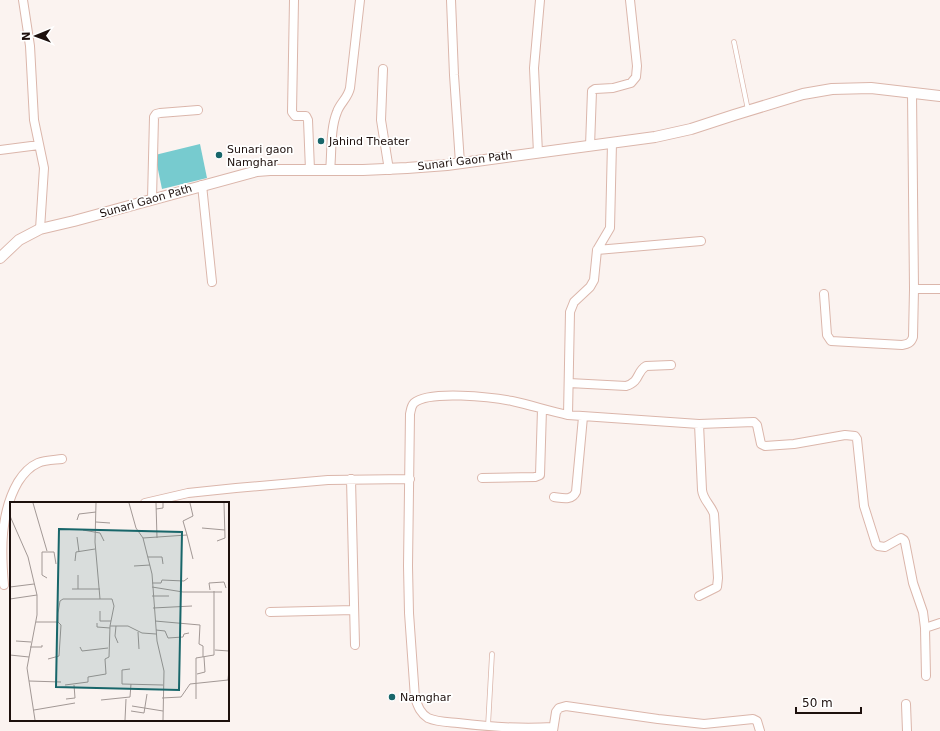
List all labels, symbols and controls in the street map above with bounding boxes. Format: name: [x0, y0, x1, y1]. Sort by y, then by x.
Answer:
north arrow: [16, 16, 56, 56]
text: N: [20, 31, 33, 41]
place label: Jahind Theater: [328, 135, 410, 148]
marker: Jahind Theater: [316, 136, 326, 146]
place label: Sunari gaon Namghar: [227, 143, 293, 169]
street label: Sunari Gaon Path: [417, 149, 513, 173]
marker: Sunari gaon Namghar: [214, 150, 224, 160]
street label: Sunari Gaon Path: [98, 182, 194, 220]
inset map: [10, 502, 229, 721]
scale bar: [796, 689, 861, 715]
place label: Namghar: [400, 691, 451, 704]
marker: Namghar: [387, 692, 397, 702]
text: 50 m: [802, 696, 833, 710]

